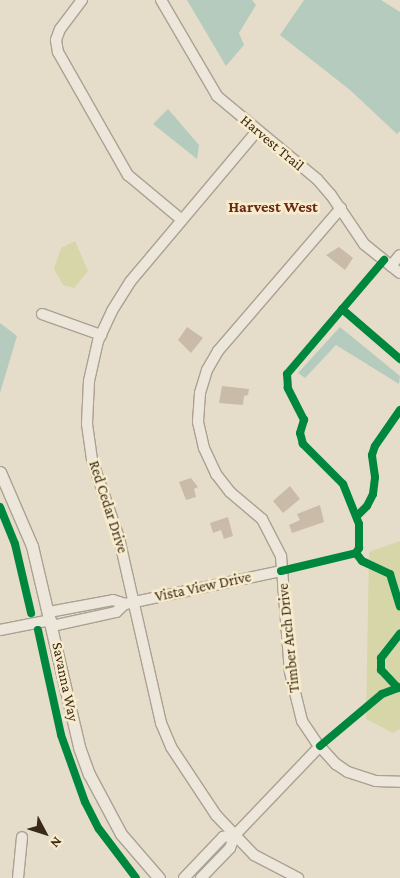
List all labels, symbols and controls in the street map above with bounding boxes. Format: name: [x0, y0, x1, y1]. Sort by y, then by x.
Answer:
street label: Harvest Trail: [237, 111, 307, 175]
district label: Harvest West: [228, 197, 318, 217]
street label: Red Cedar Drive: [85, 458, 131, 556]
street label: Vista View Drive: [153, 568, 253, 606]
street label: Timber Arch Drive: [274, 582, 304, 694]
street label: Savanna Way: [48, 641, 82, 723]
north arrow: [20, 808, 70, 858]
text: N: [47, 834, 66, 851]

